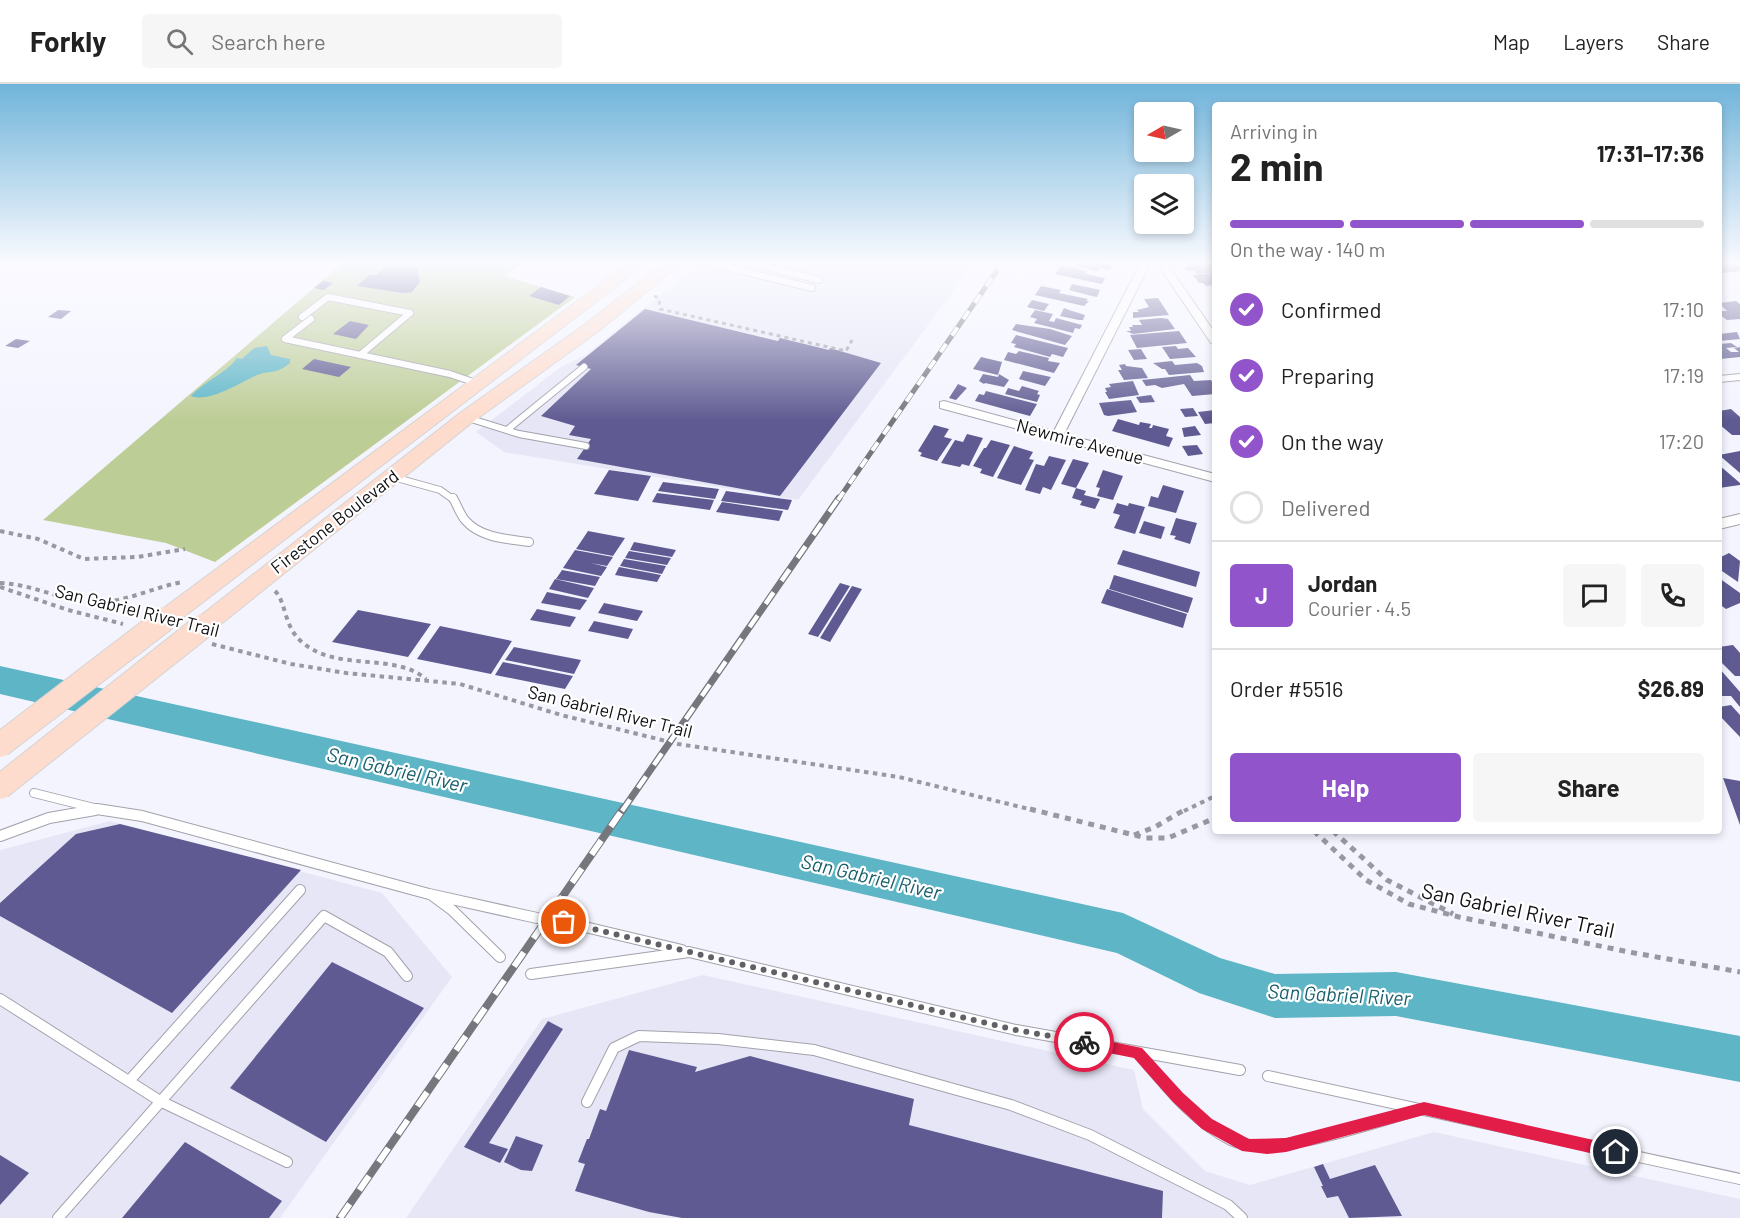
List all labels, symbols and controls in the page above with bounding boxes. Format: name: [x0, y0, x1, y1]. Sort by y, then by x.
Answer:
search box: [142, 14, 562, 68]
text: Forkly: [30, 24, 106, 58]
icon: search: [163, 25, 196, 58]
text: Search here: [211, 28, 326, 54]
text: Map: [1493, 29, 1530, 54]
text: Layers: [1563, 29, 1624, 54]
text: Share: [1657, 29, 1710, 54]
north arrow: [1134, 102, 1194, 162]
map controls: [1134, 102, 1194, 234]
text: Arriving in: [1230, 119, 1318, 143]
text: 17:31–17:36: [1597, 140, 1704, 166]
text: 2 min: [1230, 142, 1323, 189]
button: layers: [1134, 174, 1194, 234]
text: On the way · 140 m: [1230, 237, 1385, 261]
icon: check: [1230, 293, 1263, 326]
text: Confirmed: [1281, 296, 1381, 322]
text: 17:10: [1662, 297, 1704, 321]
icon: check: [1230, 359, 1263, 392]
text: Preparing: [1281, 362, 1374, 388]
text: 17:19: [1663, 363, 1704, 387]
street label: Newmire Avenue: [1014, 413, 1146, 469]
icon: check: [1230, 425, 1263, 458]
text: On the way: [1281, 428, 1384, 454]
text: 17:20: [1659, 429, 1704, 453]
street label: Firestone Boulevard: [266, 464, 403, 578]
text: Delivered: [1281, 494, 1370, 520]
button: chat: [1563, 564, 1626, 627]
button: phone: [1641, 564, 1704, 627]
text: Jordan: [1308, 570, 1377, 596]
street label: San Gabriel River Trail: [53, 579, 222, 641]
text: J: [1255, 582, 1268, 608]
text: Courier · 4.5: [1308, 596, 1411, 620]
text: Order #5516: [1230, 675, 1343, 701]
text: $26.89: [1638, 675, 1704, 701]
street label: San Gabriel River Trail: [526, 680, 695, 742]
water label: San Gabriel River: [325, 741, 470, 797]
button: Help: [1230, 753, 1461, 822]
button: Share: [1473, 753, 1704, 822]
water label: San Gabriel River: [799, 848, 944, 904]
street label: San Gabriel River Trail: [1419, 877, 1617, 942]
pin: [538, 896, 589, 947]
icon: bag: [547, 905, 580, 938]
water label: San Gabriel River: [1267, 978, 1412, 1010]
courier: [1054, 1012, 1114, 1072]
icon: bike: [1068, 1026, 1101, 1059]
pin: [1590, 1126, 1641, 1177]
icon: home: [1599, 1135, 1632, 1168]

